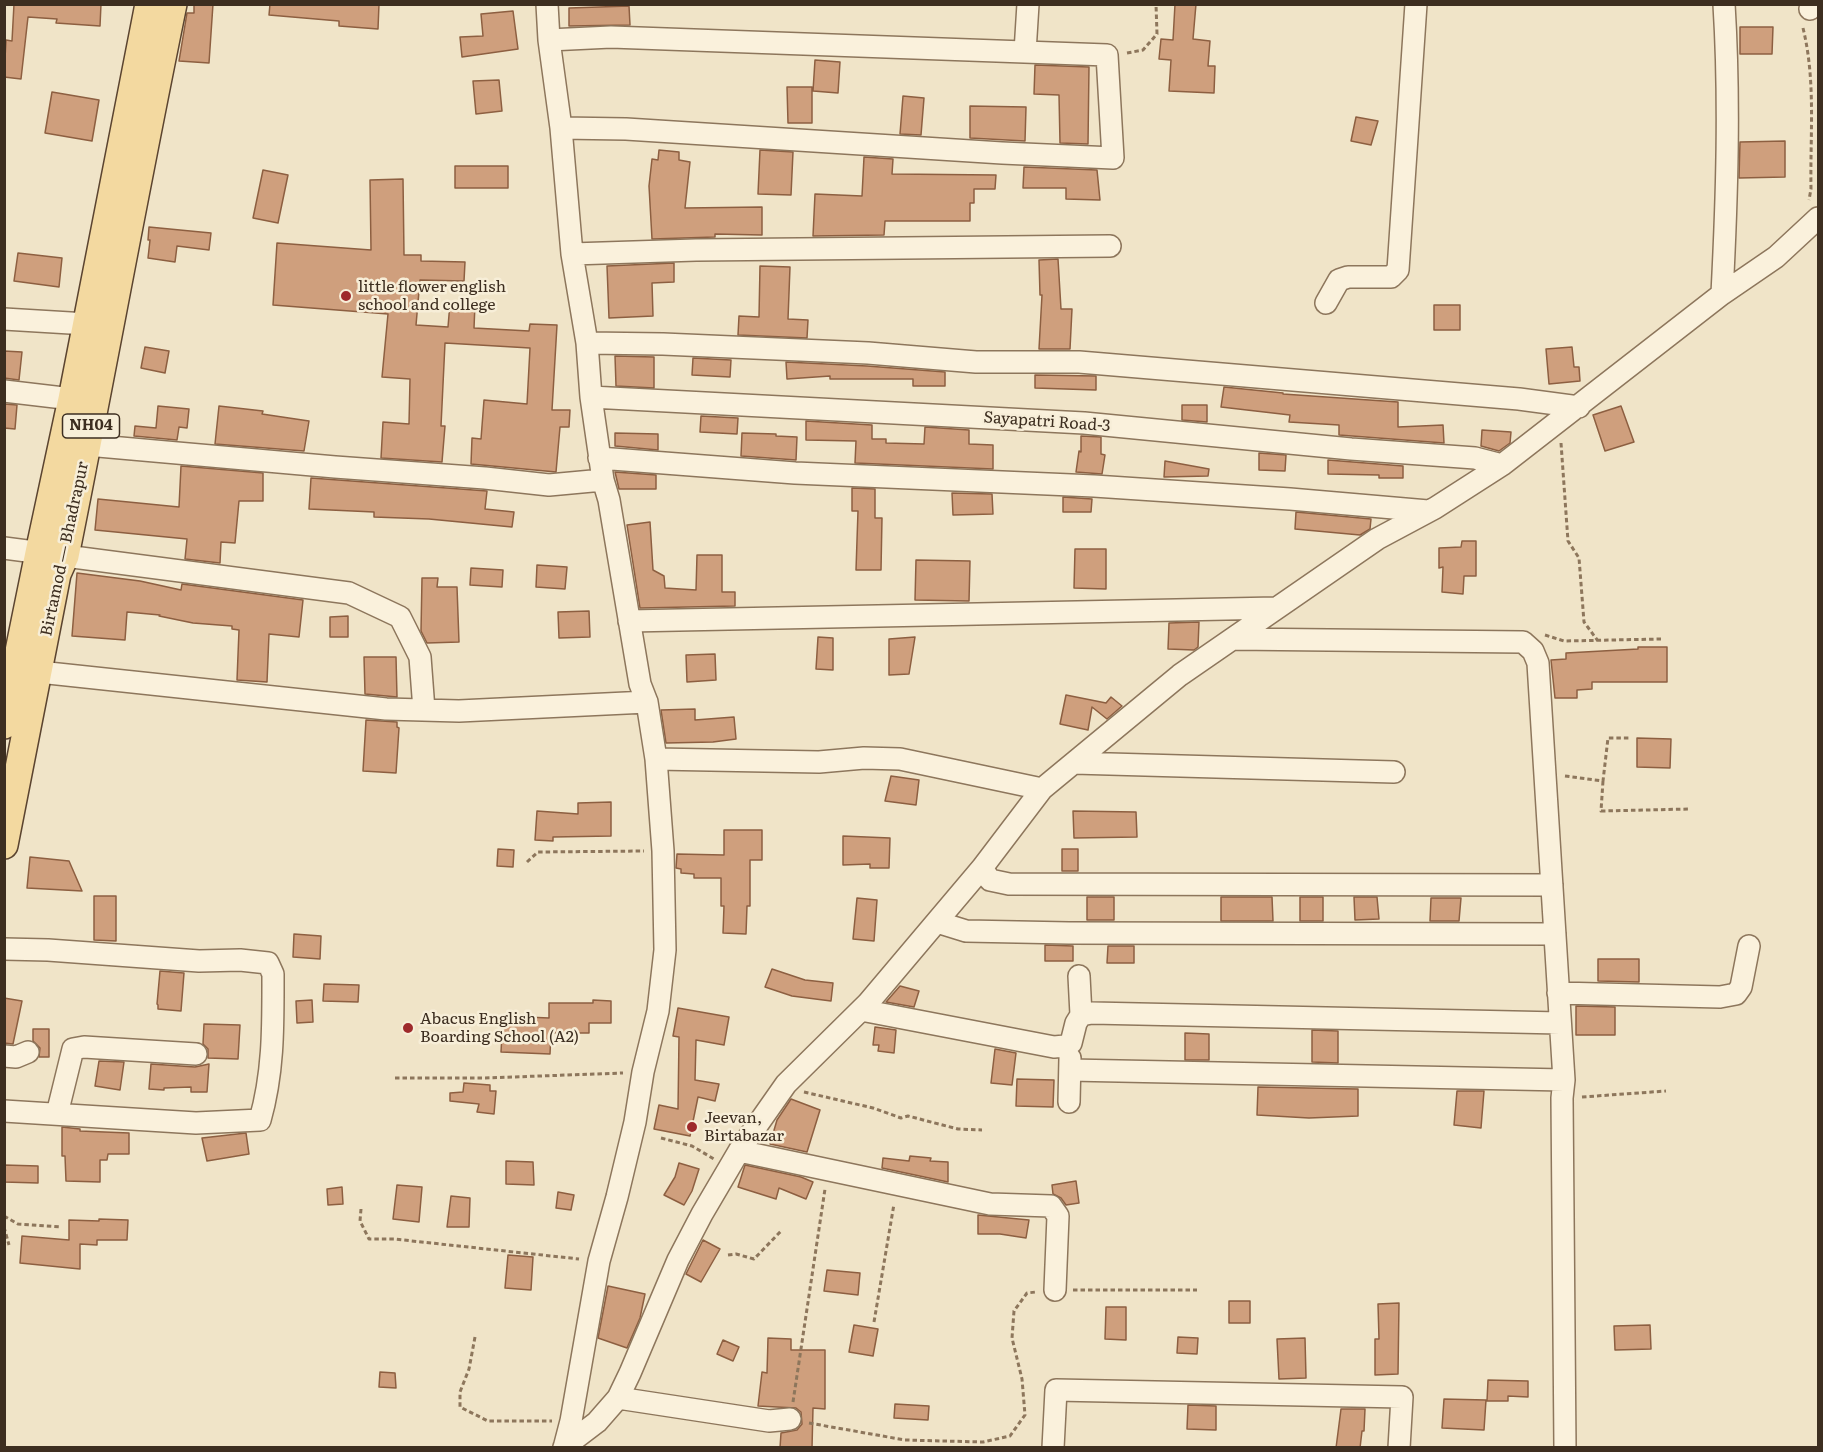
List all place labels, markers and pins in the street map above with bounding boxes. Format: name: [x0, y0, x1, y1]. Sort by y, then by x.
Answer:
place label: little flower english school and college: [358, 277, 506, 315]
marker: little flower english school and college: [339, 289, 353, 303]
place label: Abacus English Boarding School (A2): [420, 1009, 579, 1047]
marker: Abacus English Boarding School (A2): [401, 1021, 415, 1035]
place label: Jeevan, Birtabazar: [704, 1108, 784, 1146]
marker: Jeevan, Birtabazar: [685, 1120, 699, 1134]

